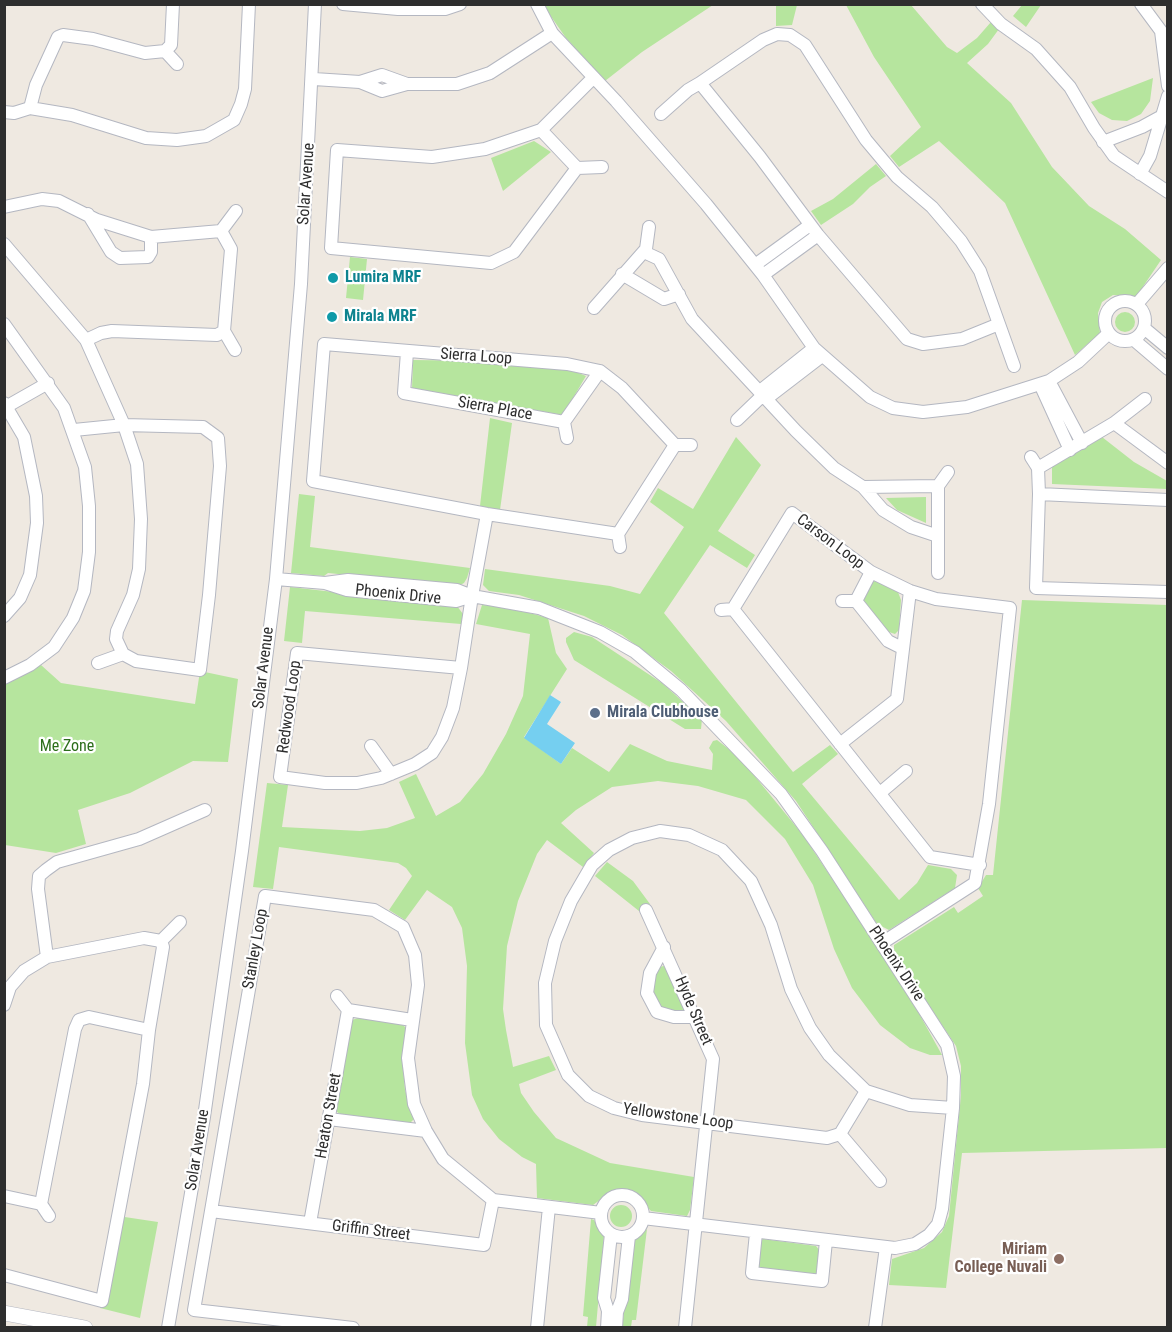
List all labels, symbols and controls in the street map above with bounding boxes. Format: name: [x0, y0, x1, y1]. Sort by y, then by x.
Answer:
street label: Solar Avenue: [295, 142, 319, 226]
place label: Lumira MRF: [345, 268, 421, 288]
marker: Lumira MRF: [326, 271, 340, 285]
place label: Mirala MRF: [344, 307, 417, 327]
marker: Mirala MRF: [325, 310, 339, 324]
street label: Sierra Loop: [440, 345, 512, 369]
street label: Sierra Place: [456, 393, 534, 425]
street label: Carson Loop: [792, 510, 868, 574]
street label: Phoenix Drive: [354, 581, 442, 609]
street label: Solar Avenue: [249, 626, 279, 710]
street label: Redwood Loop: [274, 659, 306, 755]
place label: Mirala Clubhouse: [607, 703, 719, 723]
marker: Mirala Clubhouse: [588, 706, 602, 720]
park label: Me Zone: [40, 737, 94, 757]
street label: Stanley Loop: [239, 907, 273, 991]
street label: Phoenix Drive: [864, 923, 928, 1005]
street label: Hyde Street: [670, 974, 716, 1048]
street label: Heaton Street: [312, 1072, 346, 1160]
street label: Yellowstone Loop: [621, 1100, 735, 1134]
street label: Solar Avenue: [182, 1108, 214, 1192]
street label: Griffin Street: [331, 1217, 411, 1245]
place label: Miriam College Nuvali: [954, 1240, 1047, 1278]
marker: Miriam College Nuvali: [1052, 1252, 1066, 1266]

